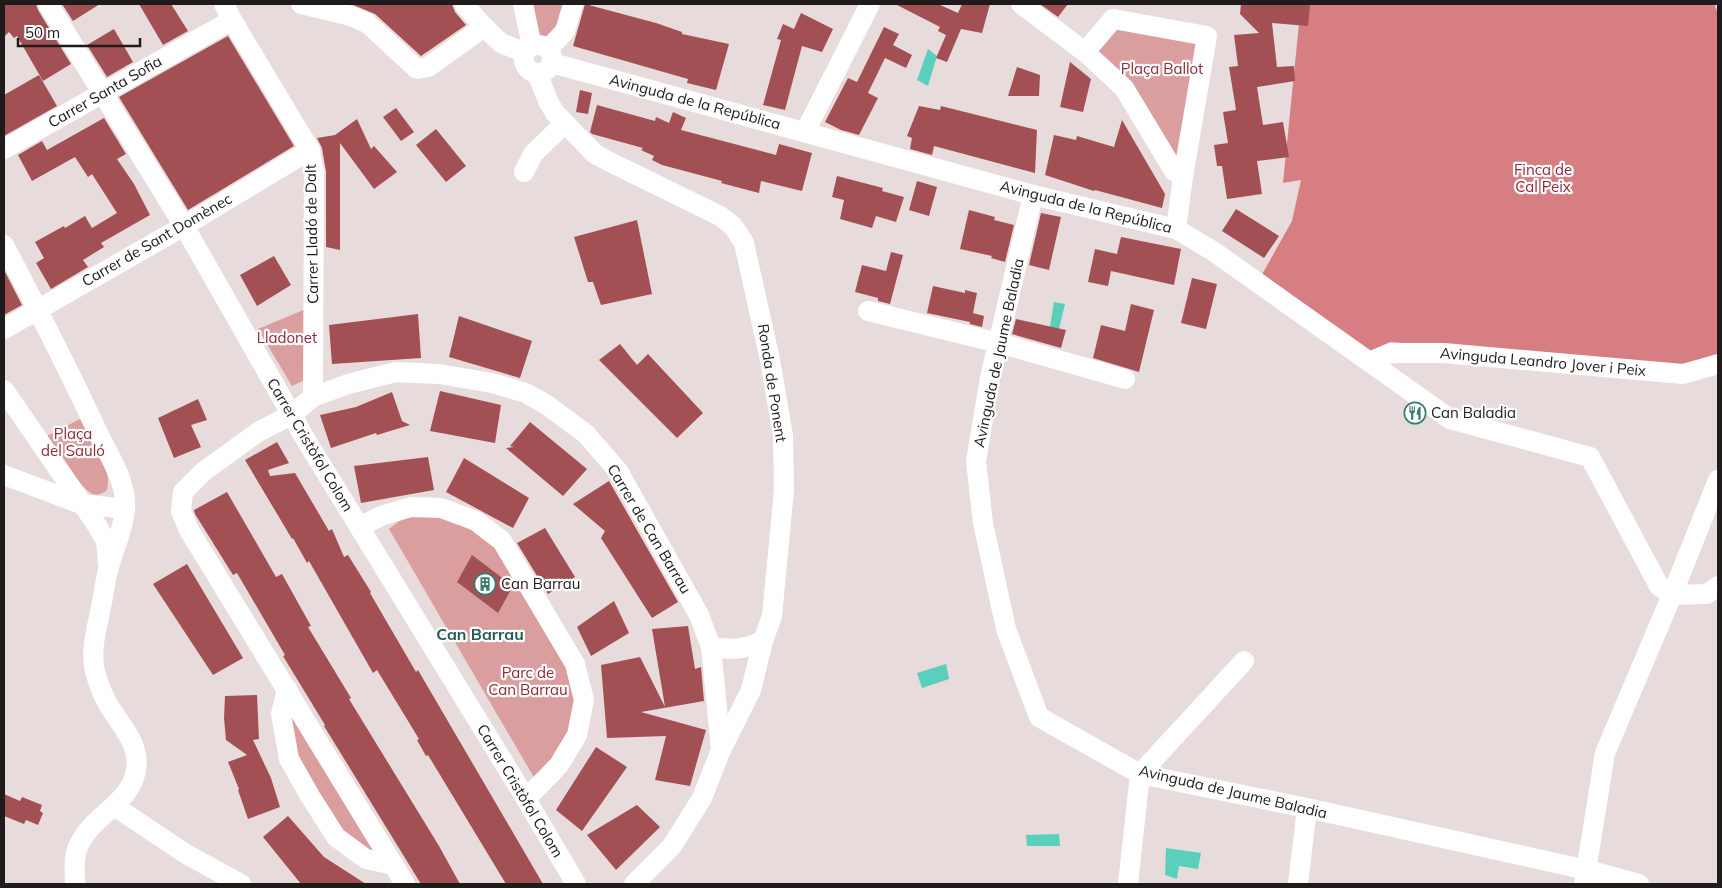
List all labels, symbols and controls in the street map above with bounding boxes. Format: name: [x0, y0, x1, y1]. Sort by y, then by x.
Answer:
scale bar: [18, 15, 140, 47]
text: 50 m: [25, 23, 60, 42]
street label: Carrer Santa Sofia: [45, 51, 165, 132]
park label: Plaça Ballot: [1121, 59, 1203, 78]
street label: Avinguda de la República: [607, 69, 783, 134]
park label: Finca de Cal Peix: [1514, 160, 1572, 196]
street label: Carrer Lladó de Dalt: [301, 164, 322, 304]
street label: Avinguda de la República: [998, 176, 1174, 237]
street label: Carrer de Sant Domènec: [78, 189, 235, 290]
street label: Avinguda de Jaume Baladia: [969, 257, 1028, 449]
street label: Ronda de Ponent: [754, 322, 791, 443]
park label: Lladonet: [257, 328, 317, 347]
street label: Avinguda Leandro Jover i Peix: [1439, 343, 1647, 380]
street label: Carrer Cristòfol Colom: [263, 375, 358, 515]
restaurant icon: Can Baladia: [1403, 401, 1427, 425]
place label: Can Baladia: [1431, 403, 1516, 422]
park label: Plaça del Sauló: [41, 424, 105, 460]
street label: Carrer de Can Barrau: [603, 461, 696, 597]
building icon: Can Barrau: [473, 572, 497, 596]
place label: Can Barrau: [501, 574, 580, 593]
district label: Can Barrau: [436, 624, 524, 644]
park label: Parc de Can Barrau: [488, 663, 568, 699]
street label: Carrer Cristòfol Colom: [473, 721, 568, 861]
street label: Avinguda de Jaume Baladia: [1137, 761, 1329, 822]

